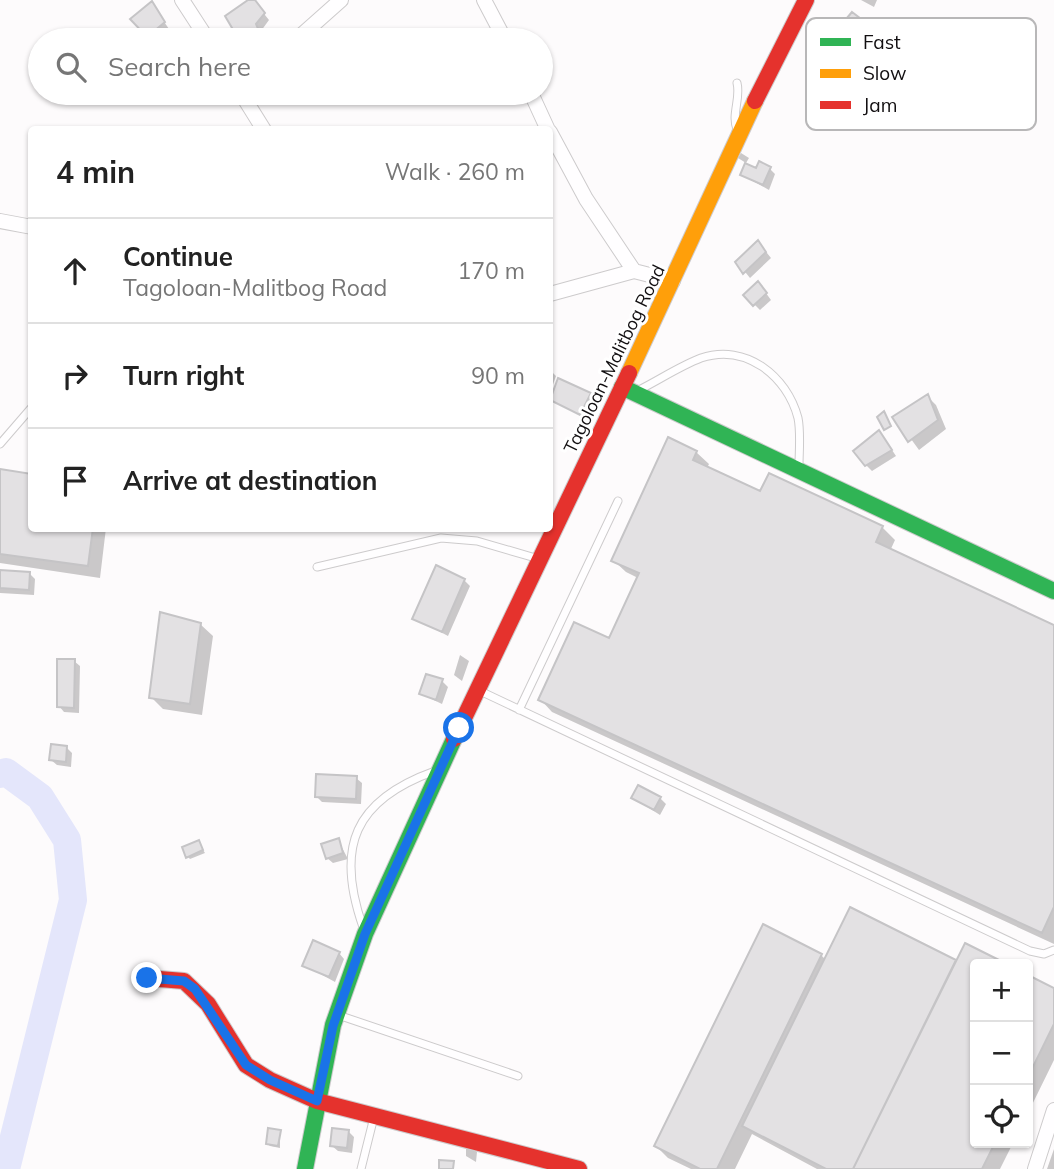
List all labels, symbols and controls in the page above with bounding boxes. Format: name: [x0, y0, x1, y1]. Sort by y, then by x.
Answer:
legend: [806, 18, 1036, 130]
search box: [28, 28, 553, 105]
text: Fast: [863, 30, 901, 54]
icon: search: [52, 48, 90, 86]
text: Search here: [108, 50, 251, 83]
text: Slow: [863, 61, 907, 85]
text: Jam: [863, 93, 897, 117]
text: 4 min: [56, 153, 135, 191]
text: Walk · 260 m: [385, 157, 525, 186]
text: Continue: [123, 240, 233, 273]
icon: ahead: [56, 252, 94, 290]
text: 170 m: [457, 256, 525, 285]
street label: Tagoloan-Malitbog Road: [558, 261, 670, 457]
text: Tagoloan-Malitbog Road: [123, 273, 387, 302]
icon: right: [56, 357, 94, 395]
text: Turn right: [123, 359, 244, 392]
text: 90 m: [471, 361, 525, 390]
icon: arrive: [56, 462, 94, 500]
text: Arrive at destination: [123, 464, 378, 497]
route start: [443, 712, 474, 743]
map controls: [970, 959, 1033, 1148]
button: +: [970, 959, 1033, 1022]
route end: [131, 962, 162, 993]
button: −: [970, 1022, 1033, 1085]
button: locate: [970, 1085, 1033, 1148]

